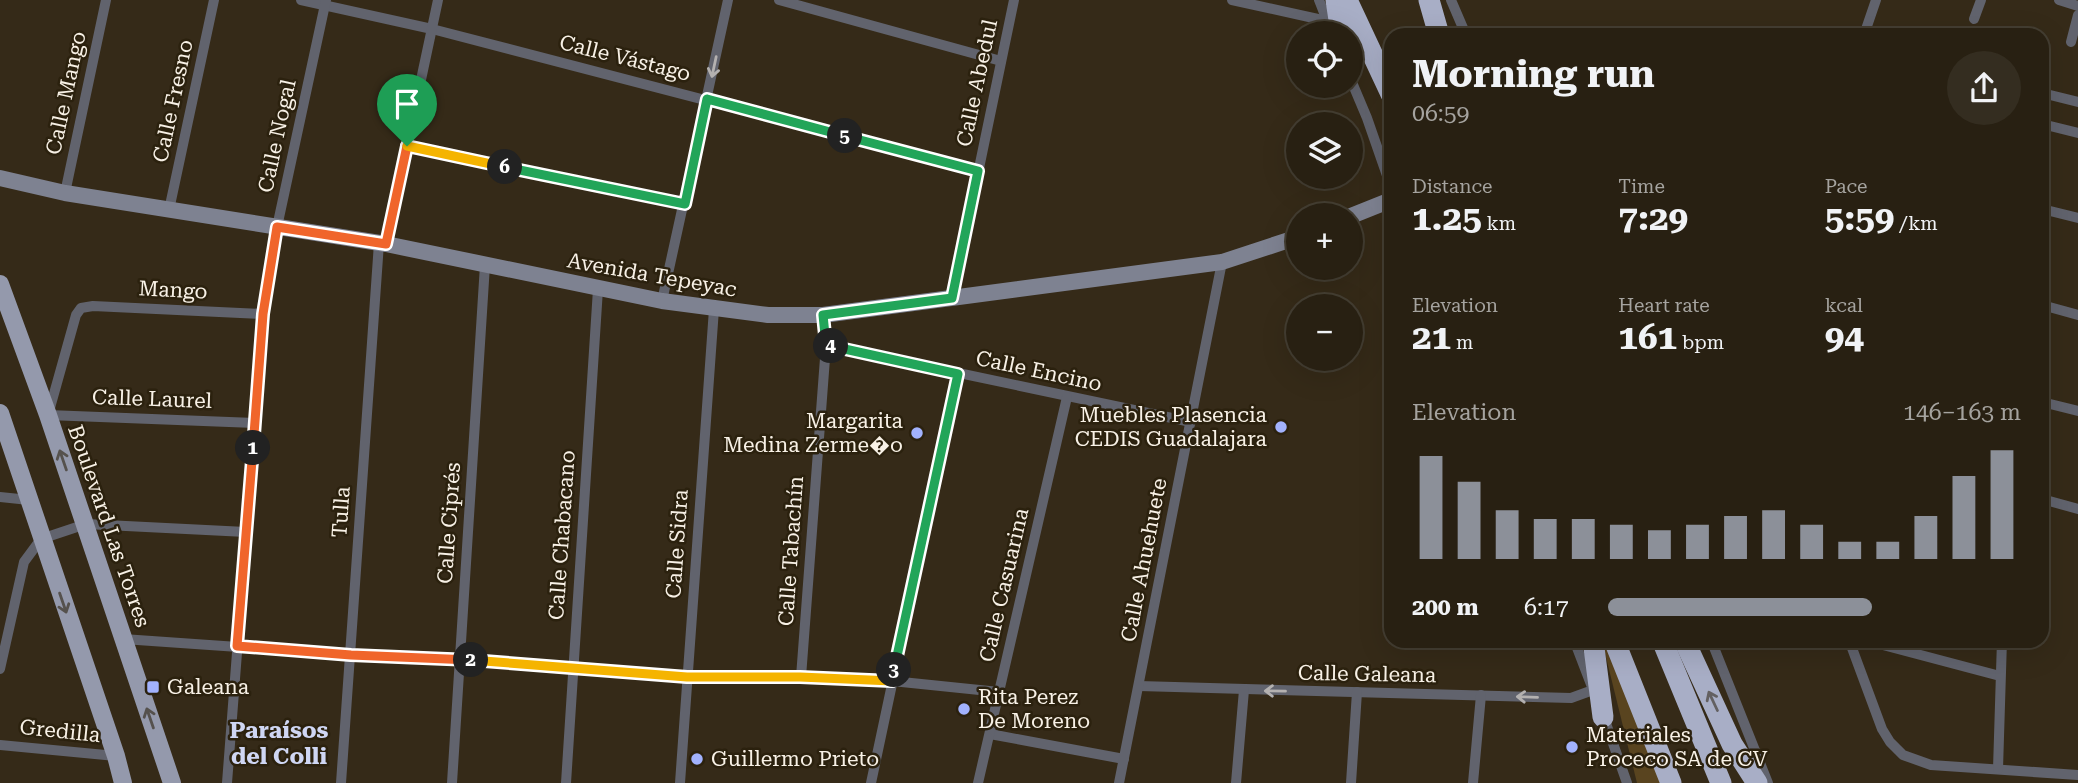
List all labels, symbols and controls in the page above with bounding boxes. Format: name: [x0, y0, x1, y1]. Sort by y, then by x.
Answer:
street label: Calle Abedul: [952, 17, 1002, 149]
map controls: [1286, 21, 1363, 371]
button: locate: [1286, 21, 1363, 98]
street label: Calle Mango: [41, 29, 91, 157]
street label: Calle Vástago: [557, 30, 693, 86]
street label: Calle Fresno: [148, 37, 198, 165]
button: share: [1947, 51, 2021, 125]
text: Morning run: [1412, 52, 1655, 96]
one-way arrow: [707, 55, 720, 78]
pin: [377, 74, 437, 146]
street label: Calle Nogal: [253, 77, 301, 195]
icon: arrive: [388, 85, 426, 123]
text: 06:59: [1412, 100, 1469, 127]
button: layers: [1286, 112, 1363, 189]
pin: 5: [828, 118, 862, 154]
text: 5: [839, 124, 850, 147]
pin: 6: [488, 150, 522, 184]
text: 6: [499, 155, 510, 178]
text: Distance: [1412, 175, 1492, 198]
text: Time: [1618, 175, 1665, 198]
text: Pace: [1825, 175, 1868, 198]
text: 1.25: [1412, 198, 1482, 239]
text: 7:29: [1618, 198, 1688, 239]
text: 5:59: [1825, 198, 1894, 239]
button: +: [1286, 203, 1363, 280]
text: km: [1482, 212, 1516, 235]
text: /km: [1894, 212, 1938, 235]
street label: Avenida Tepeyac: [565, 248, 739, 302]
street label: Mango: [138, 276, 208, 304]
button: −: [1286, 294, 1363, 371]
text: Elevation: [1412, 294, 1498, 317]
text: Heart rate: [1618, 294, 1710, 317]
text: kcal: [1825, 294, 1863, 317]
text: 21: [1412, 317, 1451, 358]
text: 161: [1618, 317, 1677, 358]
text: 94: [1825, 317, 1864, 358]
pin: 4: [814, 328, 848, 364]
text: m: [1451, 331, 1473, 354]
text: bpm: [1677, 331, 1724, 354]
text: 4: [825, 334, 836, 357]
street label: Calle Encino: [974, 346, 1104, 396]
street label: Calle Laurel: [92, 385, 213, 413]
text: Elevation: [1412, 399, 1516, 426]
text: 146–163 m: [1903, 399, 2021, 426]
place label: Muebles Plasencia CEDIS Guadalajara: [1075, 403, 1268, 451]
place label: Margarita Medina Zerme�o: [723, 409, 904, 457]
marker: Muebles Plasencia CEDIS Guadalajara: [1273, 419, 1289, 435]
street label: Boulevard Las Torres: [63, 422, 155, 630]
marker: Margarita Medina Zerme�o: [909, 425, 925, 441]
pin: 1: [236, 430, 270, 466]
text: 1: [247, 436, 258, 459]
one-way arrow: [56, 449, 69, 471]
street label: Calle Chabacano: [544, 449, 580, 621]
street label: Calle Ciprés: [433, 461, 465, 585]
street label: Calle Tabachín: [774, 475, 808, 627]
street label: Calle Ahuehuete: [1116, 476, 1172, 644]
street label: Tulla: [327, 485, 355, 538]
street label: Calle Sidra: [661, 488, 693, 599]
street label: Calle Casuarina: [975, 505, 1034, 664]
one-way arrow: [58, 592, 70, 614]
text: 200 m: [1412, 594, 1479, 621]
text: 6:17: [1524, 594, 1569, 621]
pin: 2: [454, 642, 489, 678]
text: 2: [465, 648, 476, 671]
pin: 3: [876, 652, 912, 688]
text: 3: [888, 658, 899, 681]
street label: Calle Galeana: [1298, 661, 1437, 687]
place label: Galeana: [167, 675, 250, 699]
marker: Galeana: [145, 679, 161, 695]
one-way arrow: [1263, 684, 1286, 697]
place label: Rita Perez De Moreno: [978, 685, 1090, 733]
one-way arrow: [1515, 690, 1538, 703]
one-way arrow: [1706, 691, 1719, 713]
marker: Rita Perez De Moreno: [956, 701, 972, 717]
one-way arrow: [143, 708, 155, 730]
street label: Gredilla: [18, 715, 102, 747]
district label: Paraísos del Colli: [230, 717, 329, 770]
place label: Materiales Proceco SA de CV: [1586, 723, 1768, 771]
marker: Materiales Proceco SA de CV: [1564, 739, 1580, 755]
place label: Guillermo Prieto: [711, 747, 879, 771]
marker: Guillermo Prieto: [689, 751, 705, 767]

